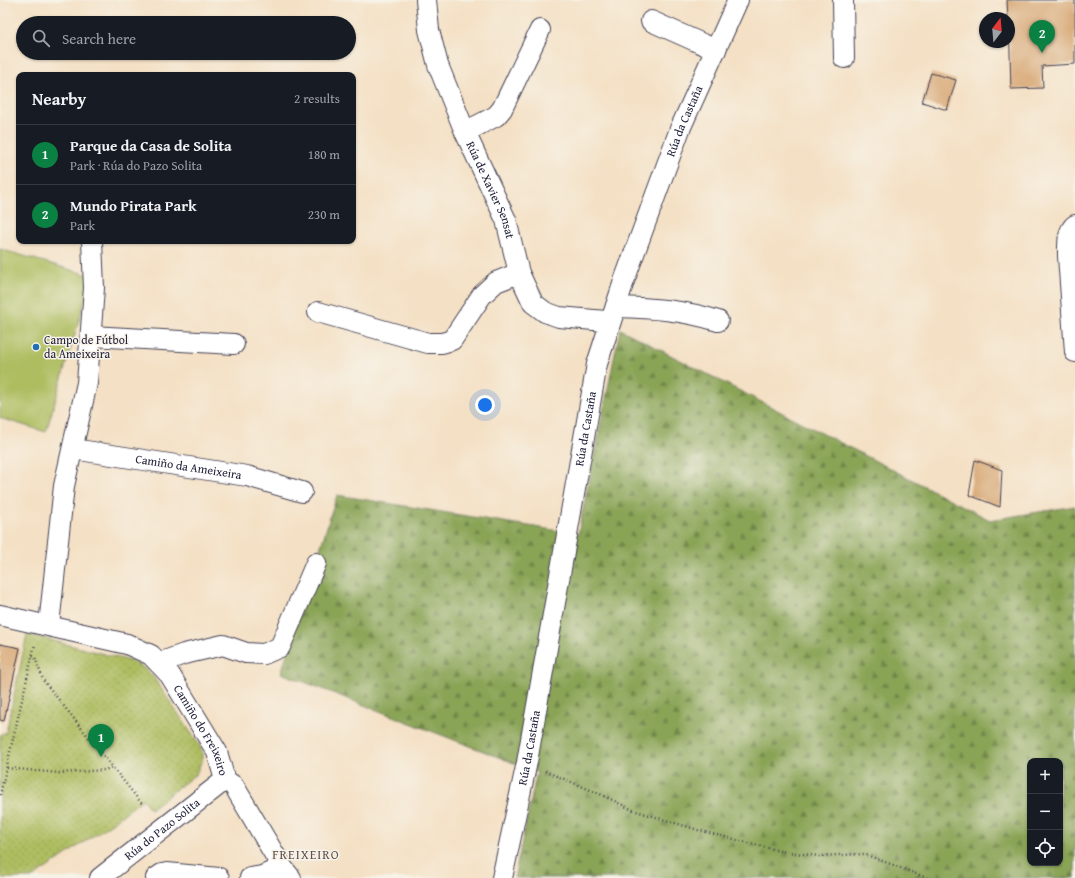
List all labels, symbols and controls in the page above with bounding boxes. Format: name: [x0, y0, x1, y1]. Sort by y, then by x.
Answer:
north arrow: [979, 12, 1015, 48]
search box: [16, 16, 356, 60]
pin: 2: [1029, 20, 1055, 53]
icon: search: [30, 27, 52, 49]
text: Search here: [62, 28, 136, 49]
street label: Rúa da Castaña: [662, 82, 707, 159]
text: Nearby: [32, 86, 86, 111]
text: 2 results: [294, 89, 340, 108]
text: Parque da Casa de Solita: [70, 135, 232, 156]
street label: Rúa de Xavier Sensat: [462, 138, 519, 241]
text: 1: [42, 145, 48, 164]
text: 180 m: [308, 145, 340, 164]
text: Park · Rúa do Pazo Solita: [70, 156, 202, 175]
text: Mundo Pirata Park: [70, 195, 197, 216]
text: 2: [42, 205, 48, 224]
text: 230 m: [308, 205, 340, 224]
text: Park: [70, 216, 95, 235]
place label: Campo de Fútbol da Ameixeira: [44, 331, 129, 362]
marker: Campo de Fútbol da Ameixeira: [31, 342, 41, 352]
street label: Rúa da Castaña: [570, 390, 600, 467]
your location: [475, 395, 495, 415]
street label: Camiño da Ameixeira: [134, 450, 243, 483]
street label: Camiño do Freixeiro: [170, 681, 232, 778]
street label: Rúa da Castaña: [513, 709, 544, 787]
pin: 1: [88, 724, 114, 757]
map controls: [1027, 758, 1063, 866]
button: +: [1027, 758, 1063, 794]
street label: Rúa do Pazo Solita: [121, 794, 203, 864]
button: −: [1027, 794, 1063, 830]
button: locate: [1027, 830, 1063, 866]
district label: FREIXEIRO: [272, 845, 340, 864]

